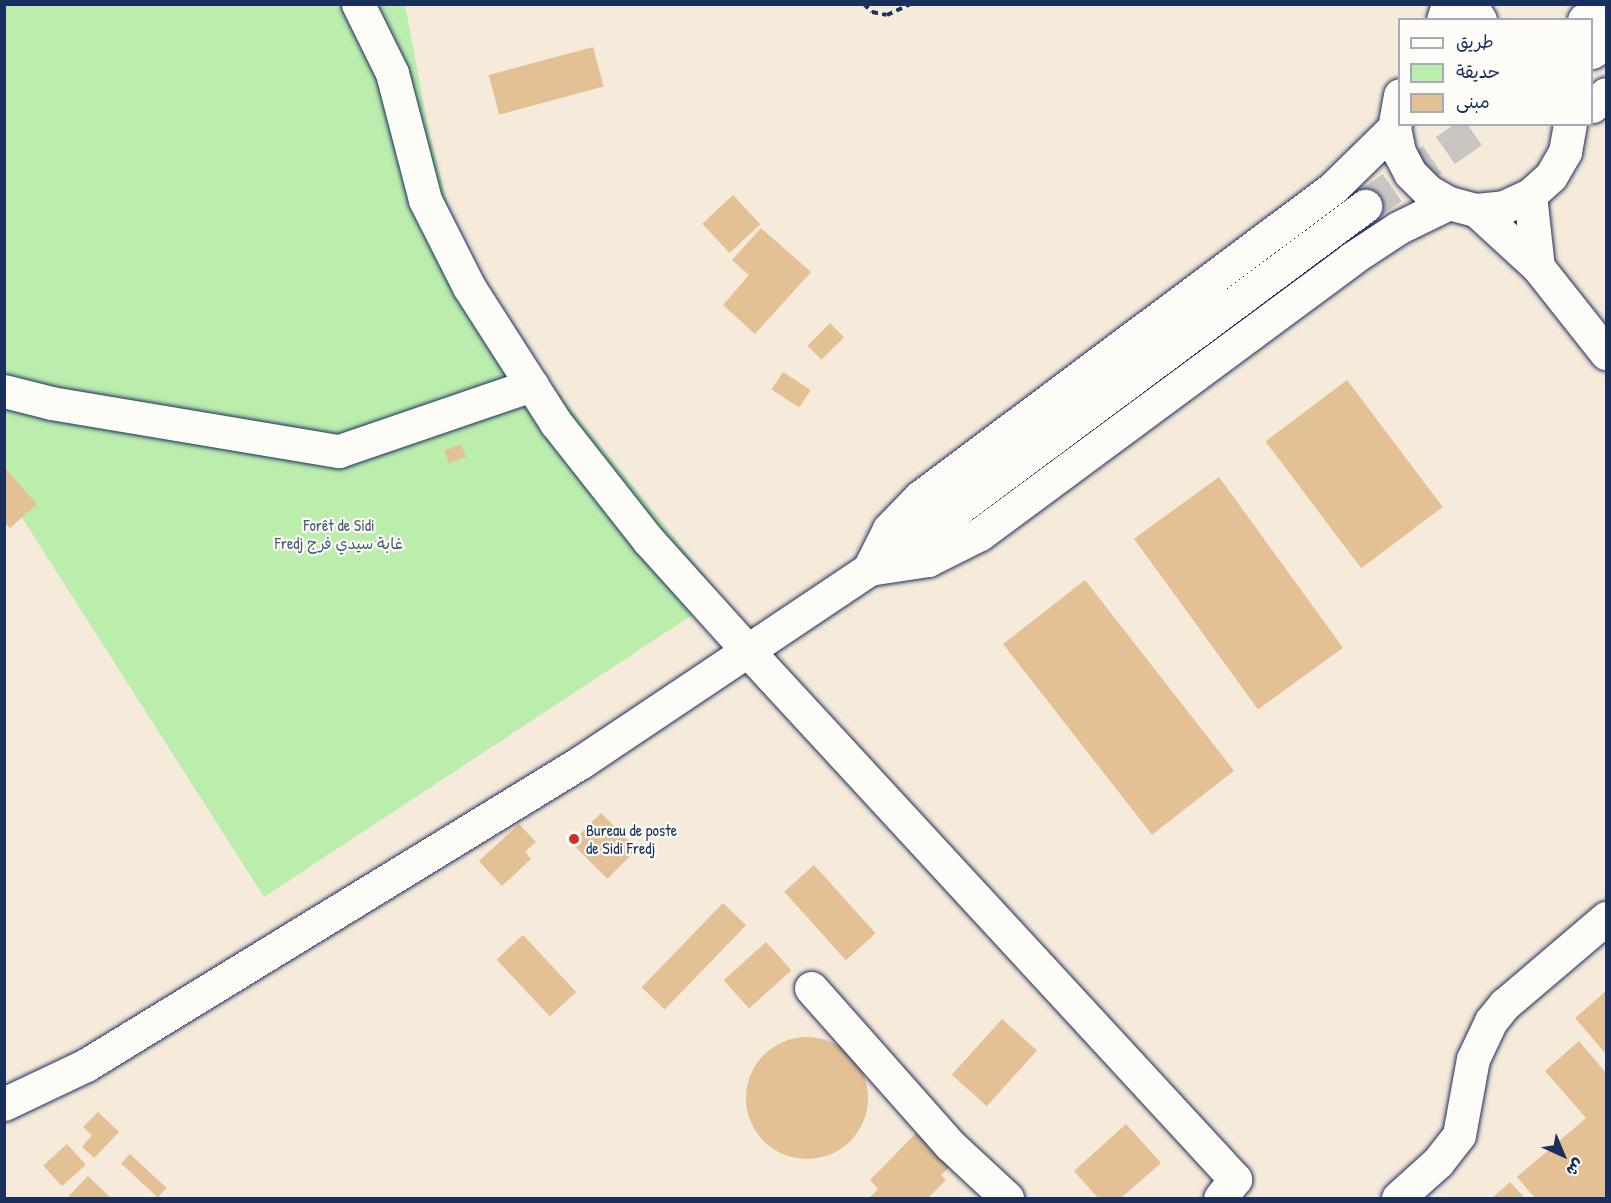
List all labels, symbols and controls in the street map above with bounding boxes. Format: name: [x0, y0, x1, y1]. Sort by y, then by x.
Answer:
legend: [1398, 18, 1593, 126]
text: طريق: [1456, 29, 1494, 54]
text: حديقة: [1456, 59, 1500, 84]
text: مبنى: [1456, 89, 1490, 114]
park label: Forêt de Sidi Fredj غابة سيدي فرج: [275, 515, 403, 553]
place label: Bureau de poste de Sidi Fredj: [586, 820, 677, 858]
marker: Bureau de poste de Sidi Fredj: [567, 832, 581, 846]
north arrow: [1533, 1125, 1593, 1185]
text: ش: [1562, 1154, 1589, 1182]

